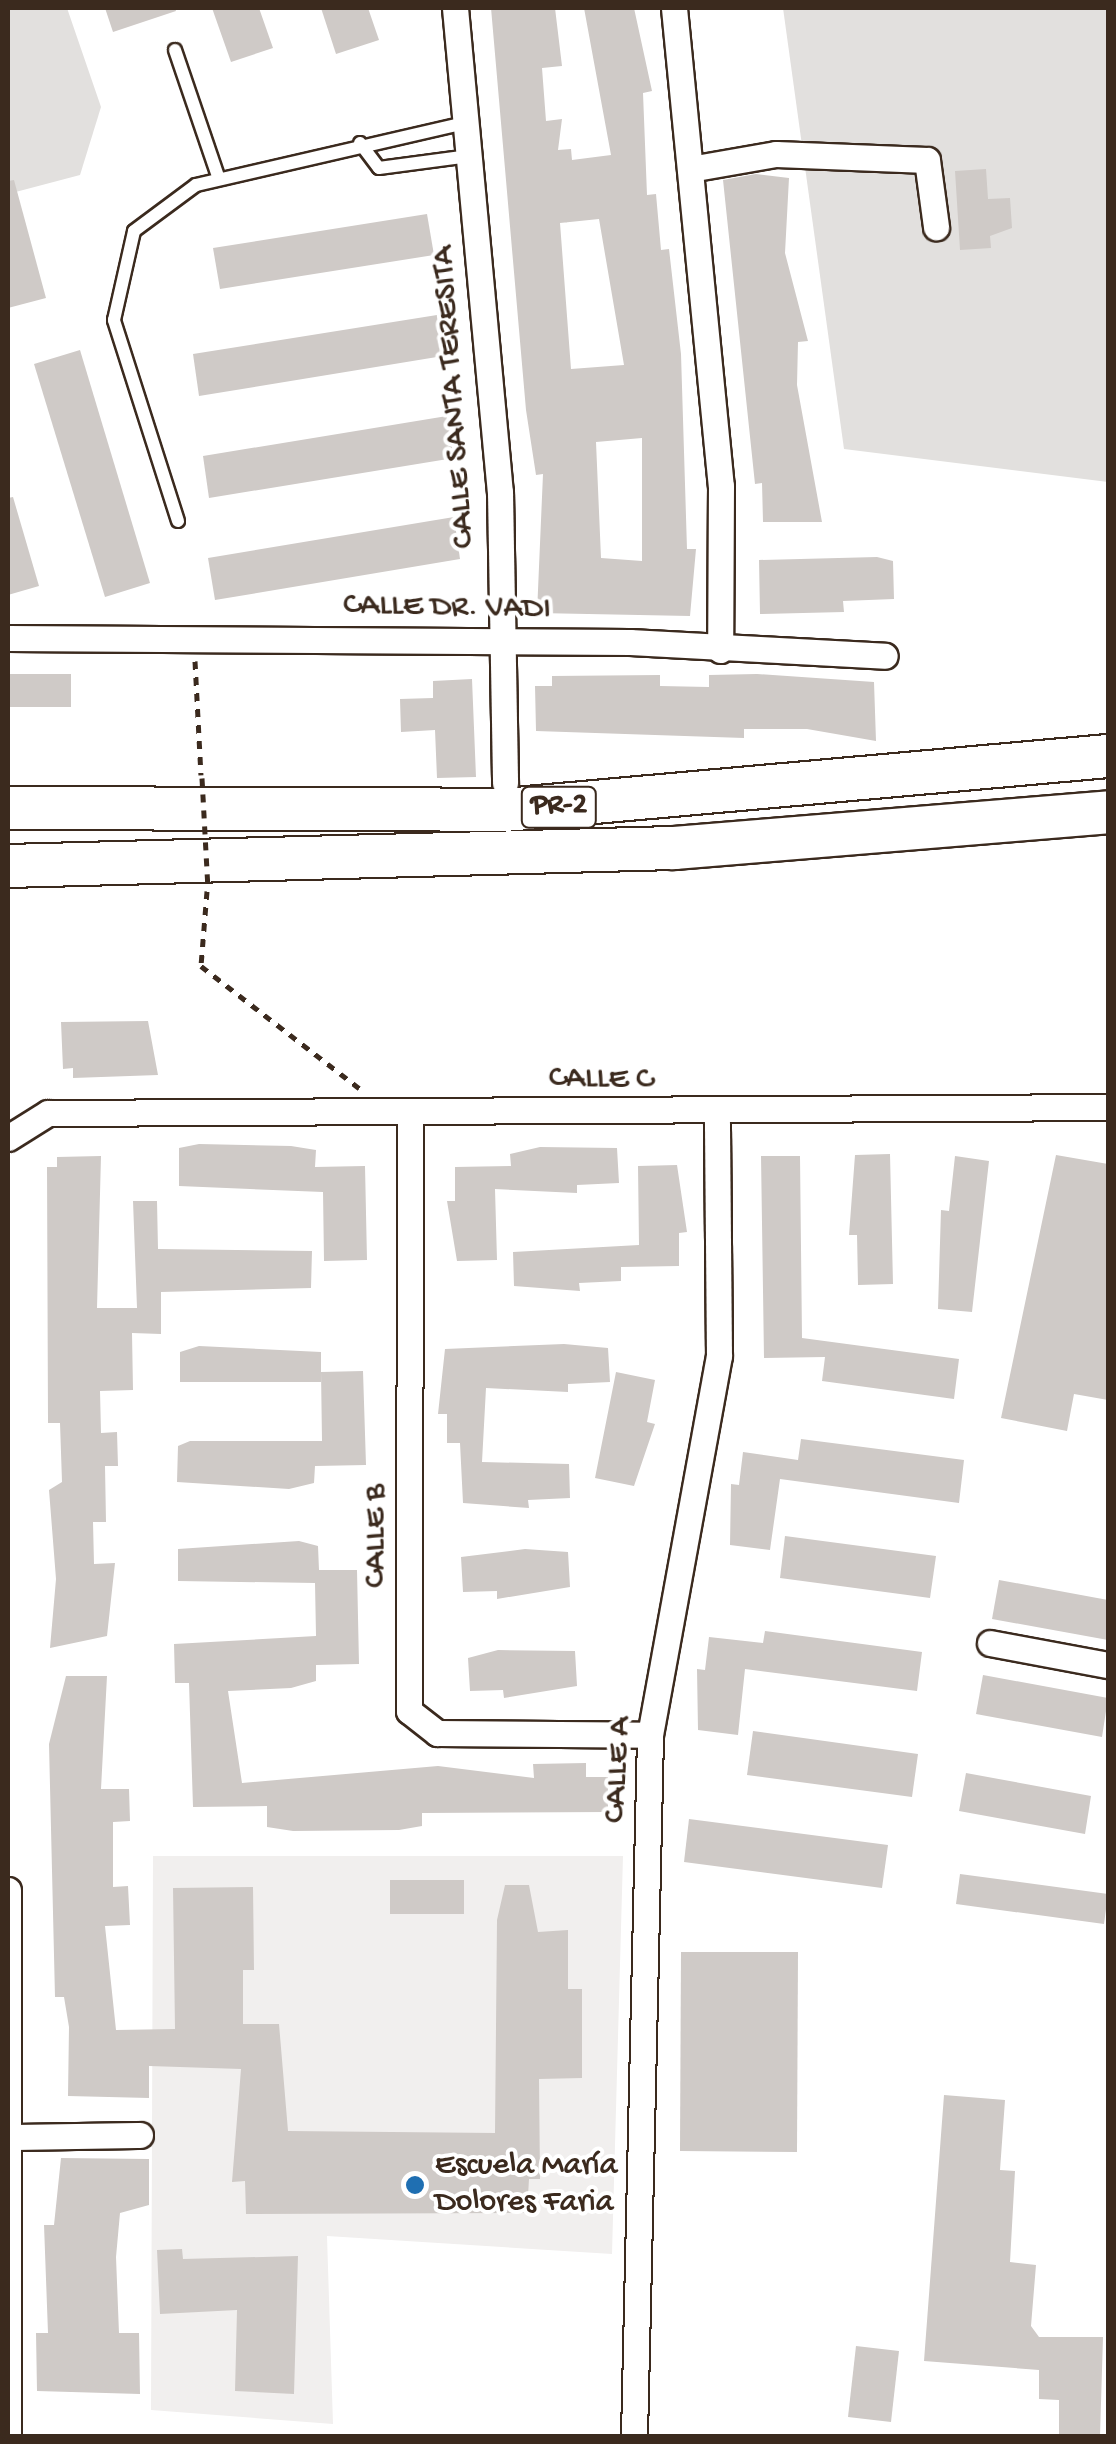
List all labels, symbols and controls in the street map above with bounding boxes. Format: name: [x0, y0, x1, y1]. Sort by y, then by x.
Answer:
street label: CALLE SANTA TERESITA: [425, 244, 485, 550]
street label: CALLE DR. VADI: [343, 587, 551, 629]
road number: PR-2: [519, 782, 599, 832]
street label: CALLE C: [548, 1060, 654, 1100]
street label: CALLE B: [358, 1484, 396, 1588]
street label: CALLE A: [597, 1716, 641, 1824]
place label: Escuela María Dolores Faria: [435, 2148, 618, 2223]
marker: Escuela María Dolores Faria: [404, 2174, 426, 2196]

